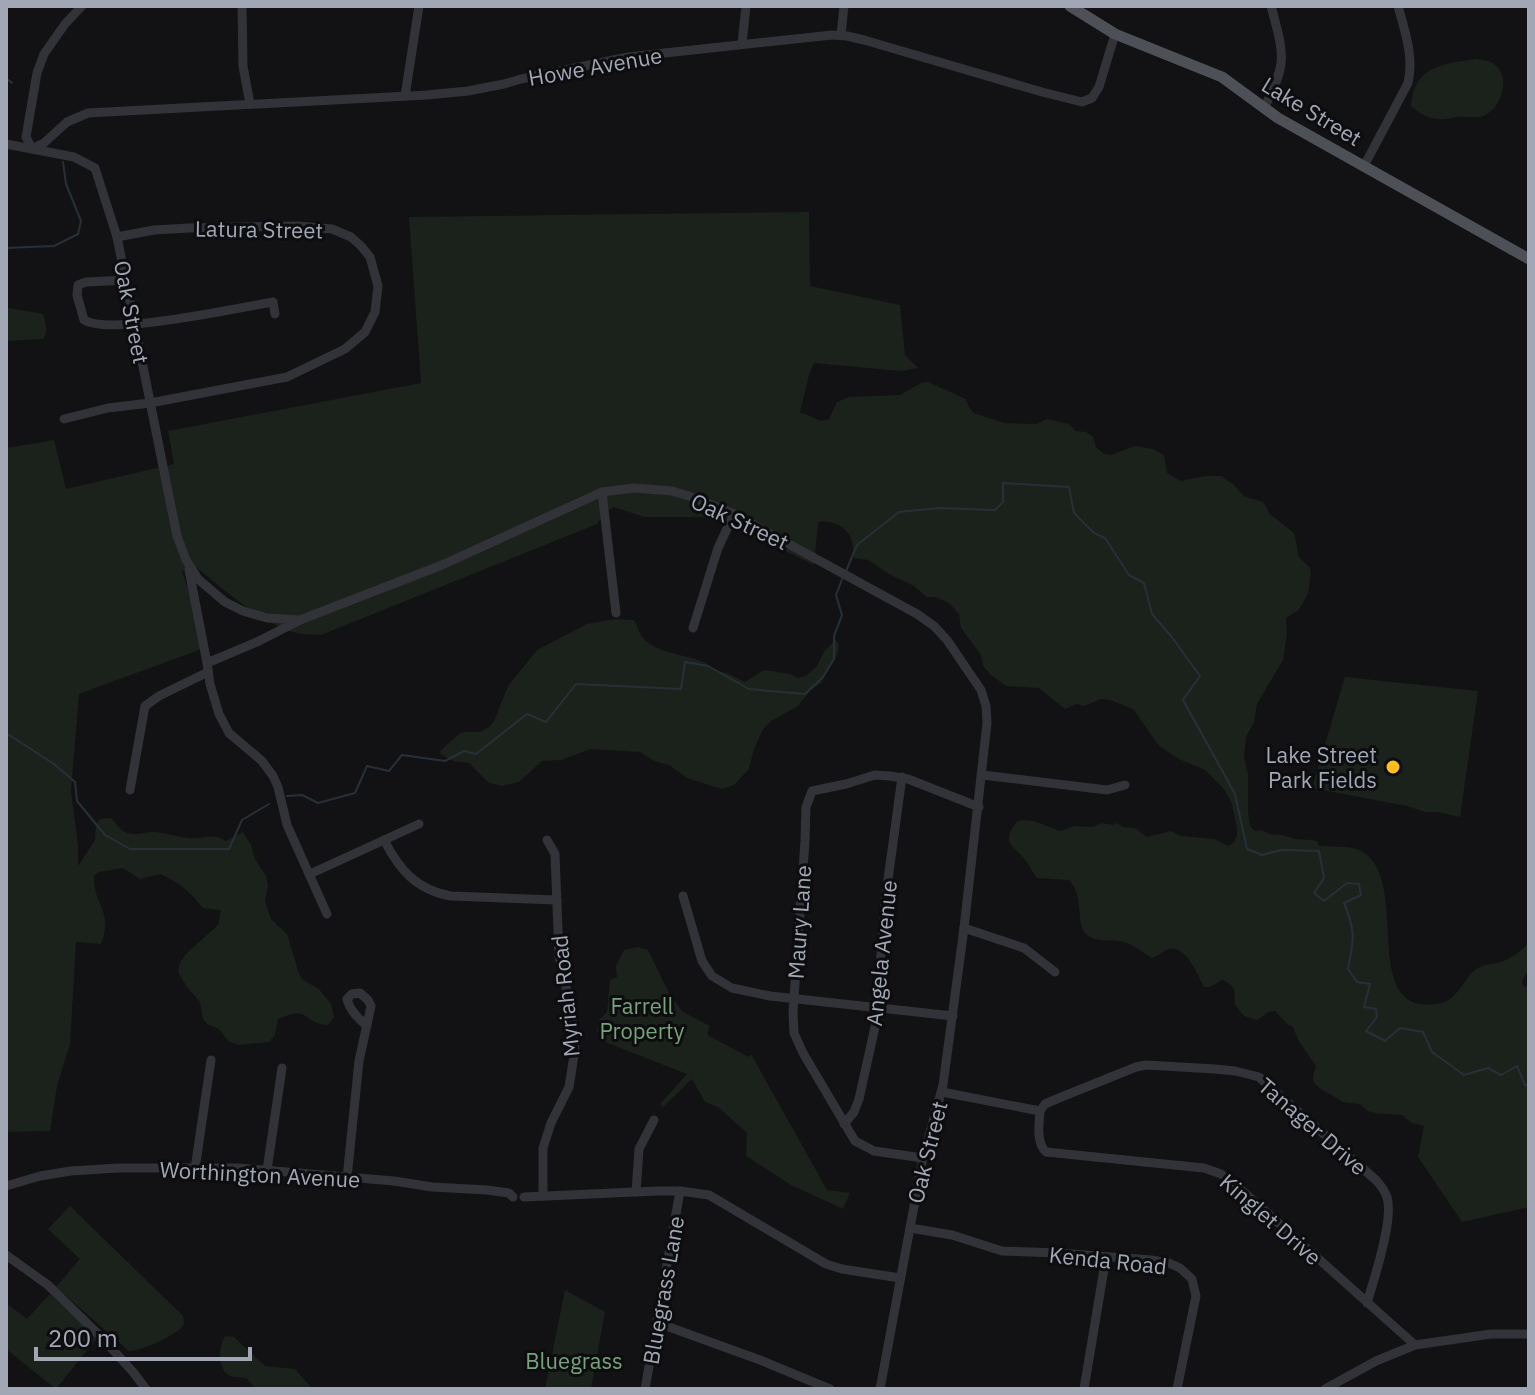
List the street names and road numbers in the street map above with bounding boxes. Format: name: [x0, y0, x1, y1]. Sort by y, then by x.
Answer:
street label: Howe Avenue: [526, 40, 664, 92]
street label: Lake Street: [1257, 70, 1367, 152]
street label: Latura Street: [195, 213, 323, 245]
street label: Oak Street: [108, 258, 156, 366]
street label: Oak Street: [687, 486, 793, 556]
street label: Maury Lane: [781, 864, 817, 980]
street label: Angela Avenue: [859, 879, 903, 1027]
street label: Myriah Road: [544, 934, 586, 1058]
street label: Tanager Drive: [1253, 1071, 1373, 1181]
street label: Oak Street: [900, 1098, 954, 1206]
street label: Worthington Avenue: [159, 1154, 361, 1194]
street label: Kinglet Drive: [1214, 1167, 1328, 1271]
street label: Bluegrass Lane: [636, 1214, 690, 1366]
street label: Kenda Road: [1048, 1239, 1168, 1281]

